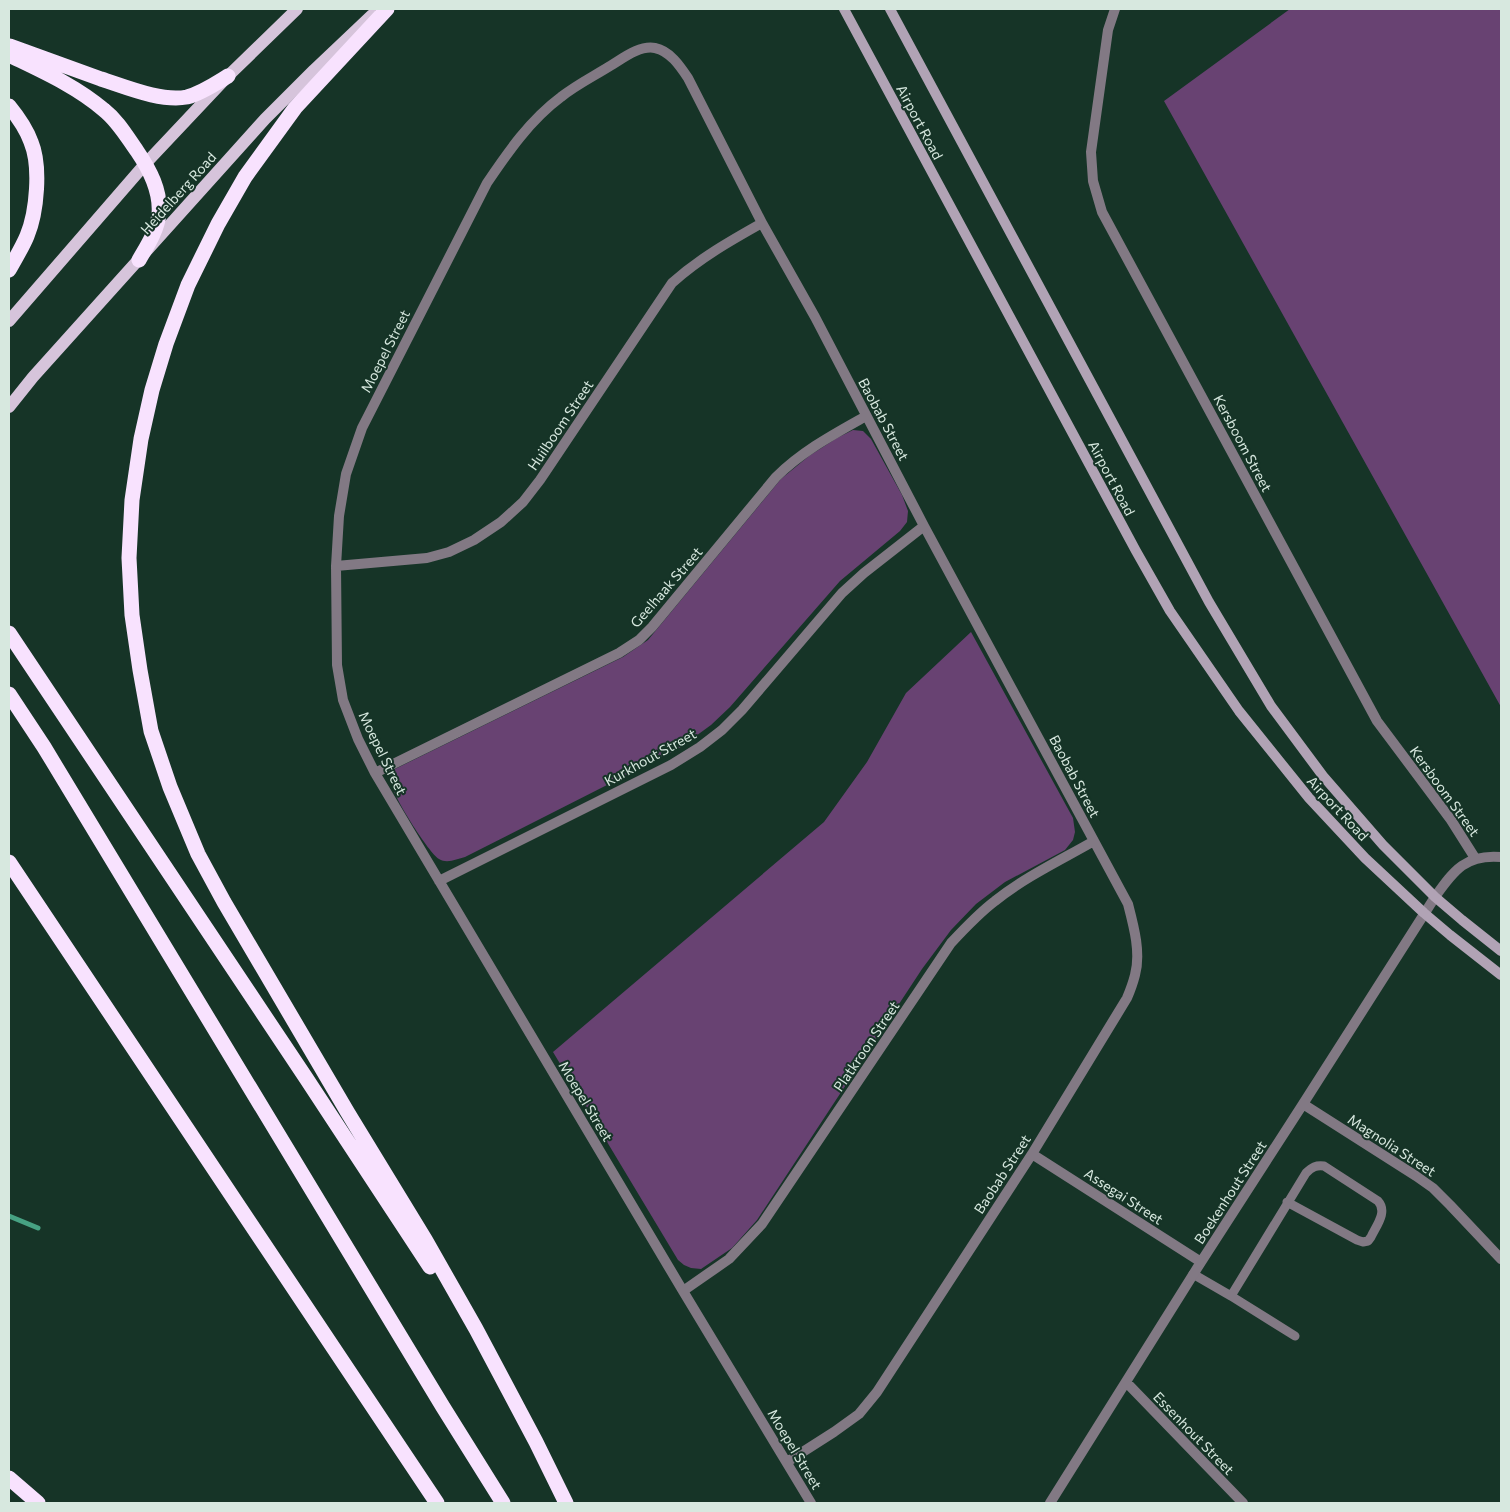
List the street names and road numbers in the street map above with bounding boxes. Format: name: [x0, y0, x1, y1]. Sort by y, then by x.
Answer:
street label: Airport Road: [893, 82, 947, 162]
street label: Heidelberg Road: [137, 148, 219, 238]
street label: Moepel Street: [357, 307, 413, 395]
street label: Baobab Street: [855, 375, 913, 463]
street label: Huilboom Street: [524, 377, 597, 473]
street label: Kersboom Street: [1210, 392, 1276, 495]
street label: Airport Road: [1085, 438, 1139, 518]
street label: Geelhaak Street: [626, 543, 706, 631]
street label: Moepel Street: [356, 709, 411, 798]
street label: Kurkhout Street: [601, 725, 699, 789]
street label: Baobab Street: [1046, 732, 1104, 820]
street label: Kersboom Street: [1407, 743, 1484, 840]
street label: Airport Road: [1304, 772, 1372, 844]
street label: Platkroon Street: [829, 997, 903, 1094]
street label: Moepel Street: [555, 1058, 617, 1144]
street label: Magnolia Street: [1345, 1110, 1439, 1180]
street label: Baobab Street: [970, 1131, 1034, 1217]
street label: Boekenhout Street: [1190, 1137, 1270, 1247]
street label: Assegai Street: [1081, 1164, 1167, 1228]
street label: Essenhout Street: [1150, 1388, 1238, 1478]
street label: Moepel Street: [764, 1406, 826, 1492]

